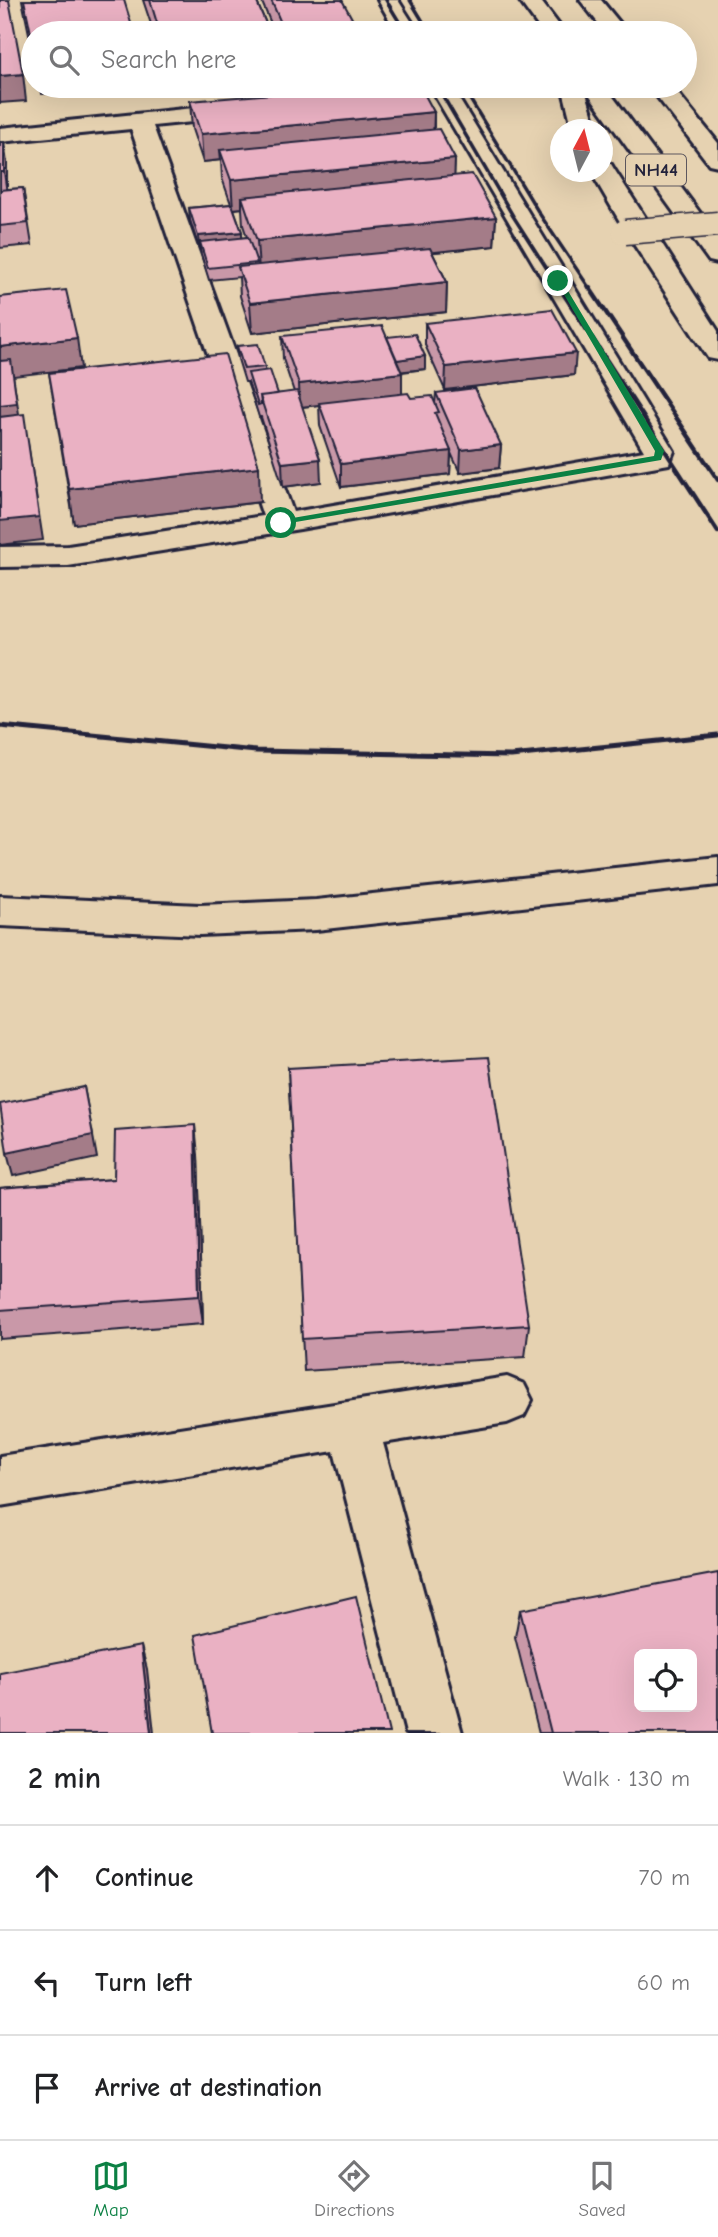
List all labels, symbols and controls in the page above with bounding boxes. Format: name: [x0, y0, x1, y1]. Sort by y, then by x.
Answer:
search box: [21, 21, 697, 98]
icon: search: [45, 41, 83, 79]
text: Search here: [101, 45, 236, 75]
north arrow: [550, 119, 613, 182]
road number: NH44: [626, 154, 686, 186]
route end: [542, 265, 573, 296]
route start: [265, 507, 296, 538]
map controls: [634, 1649, 697, 1712]
button: locate: [634, 1649, 697, 1712]
text: 2 min: [28, 1761, 101, 1796]
text: Walk · 130 m: [563, 1765, 690, 1792]
icon: ahead: [28, 1859, 66, 1897]
text: Continue: [95, 1863, 193, 1893]
text: 70 m: [638, 1864, 690, 1891]
icon: left: [28, 1964, 66, 2002]
text: Turn left: [95, 1968, 192, 1998]
text: 60 m: [637, 1969, 690, 1996]
icon: arrive: [28, 2069, 66, 2107]
text: Arrive at destination: [95, 2073, 322, 2103]
tab: Map: [92, 2157, 130, 2221]
tab: Directions: [314, 2157, 394, 2221]
tab: Saved: [579, 2157, 626, 2221]

